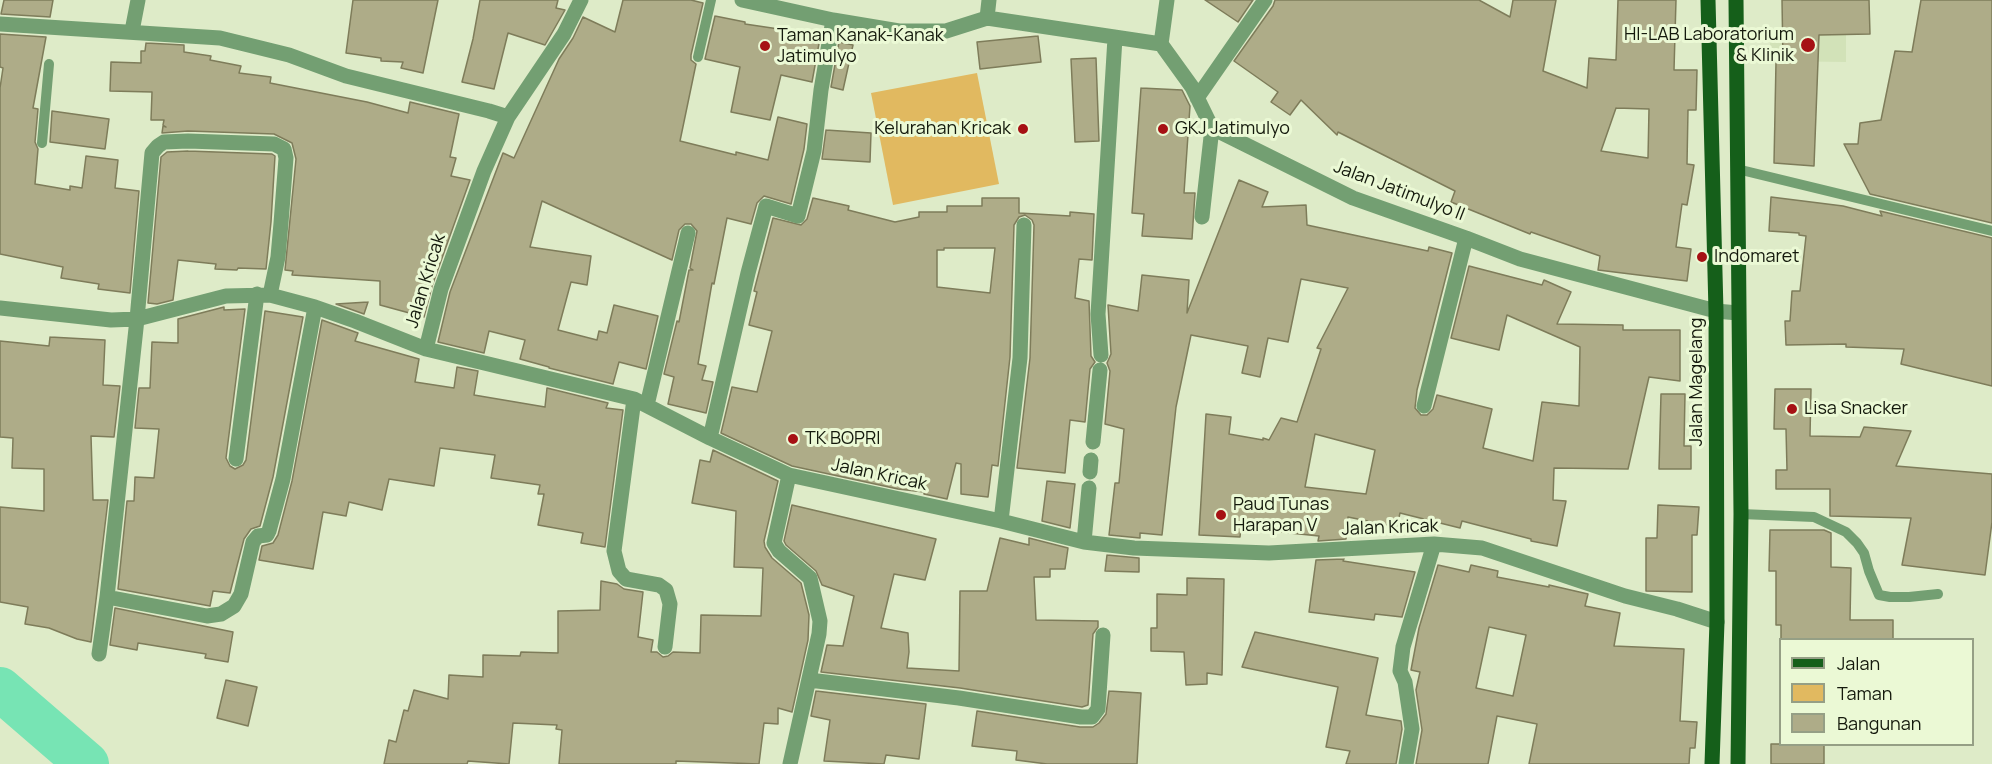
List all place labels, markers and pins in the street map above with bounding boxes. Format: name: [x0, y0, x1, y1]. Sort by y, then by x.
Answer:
place label: HI-LAB Laboratorium & Klinik: [1624, 24, 1794, 66]
place label: Taman Kanak-Kanak Jatimulyo: [777, 25, 944, 68]
marker: HI-LAB Laboratorium & Klinik: [1799, 36, 1817, 54]
marker: Taman Kanak-Kanak Jatimulyo: [758, 39, 772, 53]
place label: Kelurahan Kricak: [874, 118, 1011, 140]
place label: GKJ Jatimulyo: [1175, 118, 1290, 140]
marker: Kelurahan Kricak: [1016, 122, 1030, 136]
marker: GKJ Jatimulyo: [1156, 122, 1170, 136]
place label: Indomaret: [1714, 246, 1799, 268]
marker: Indomaret: [1695, 250, 1709, 264]
place label: Lisa Snacker: [1804, 398, 1908, 420]
marker: Lisa Snacker: [1785, 402, 1799, 416]
place label: TK BOPRI: [805, 428, 881, 450]
marker: TK BOPRI: [786, 432, 800, 446]
place label: Paud Tunas Harapan V: [1233, 494, 1329, 536]
marker: Paud Tunas Harapan V: [1214, 508, 1228, 522]

